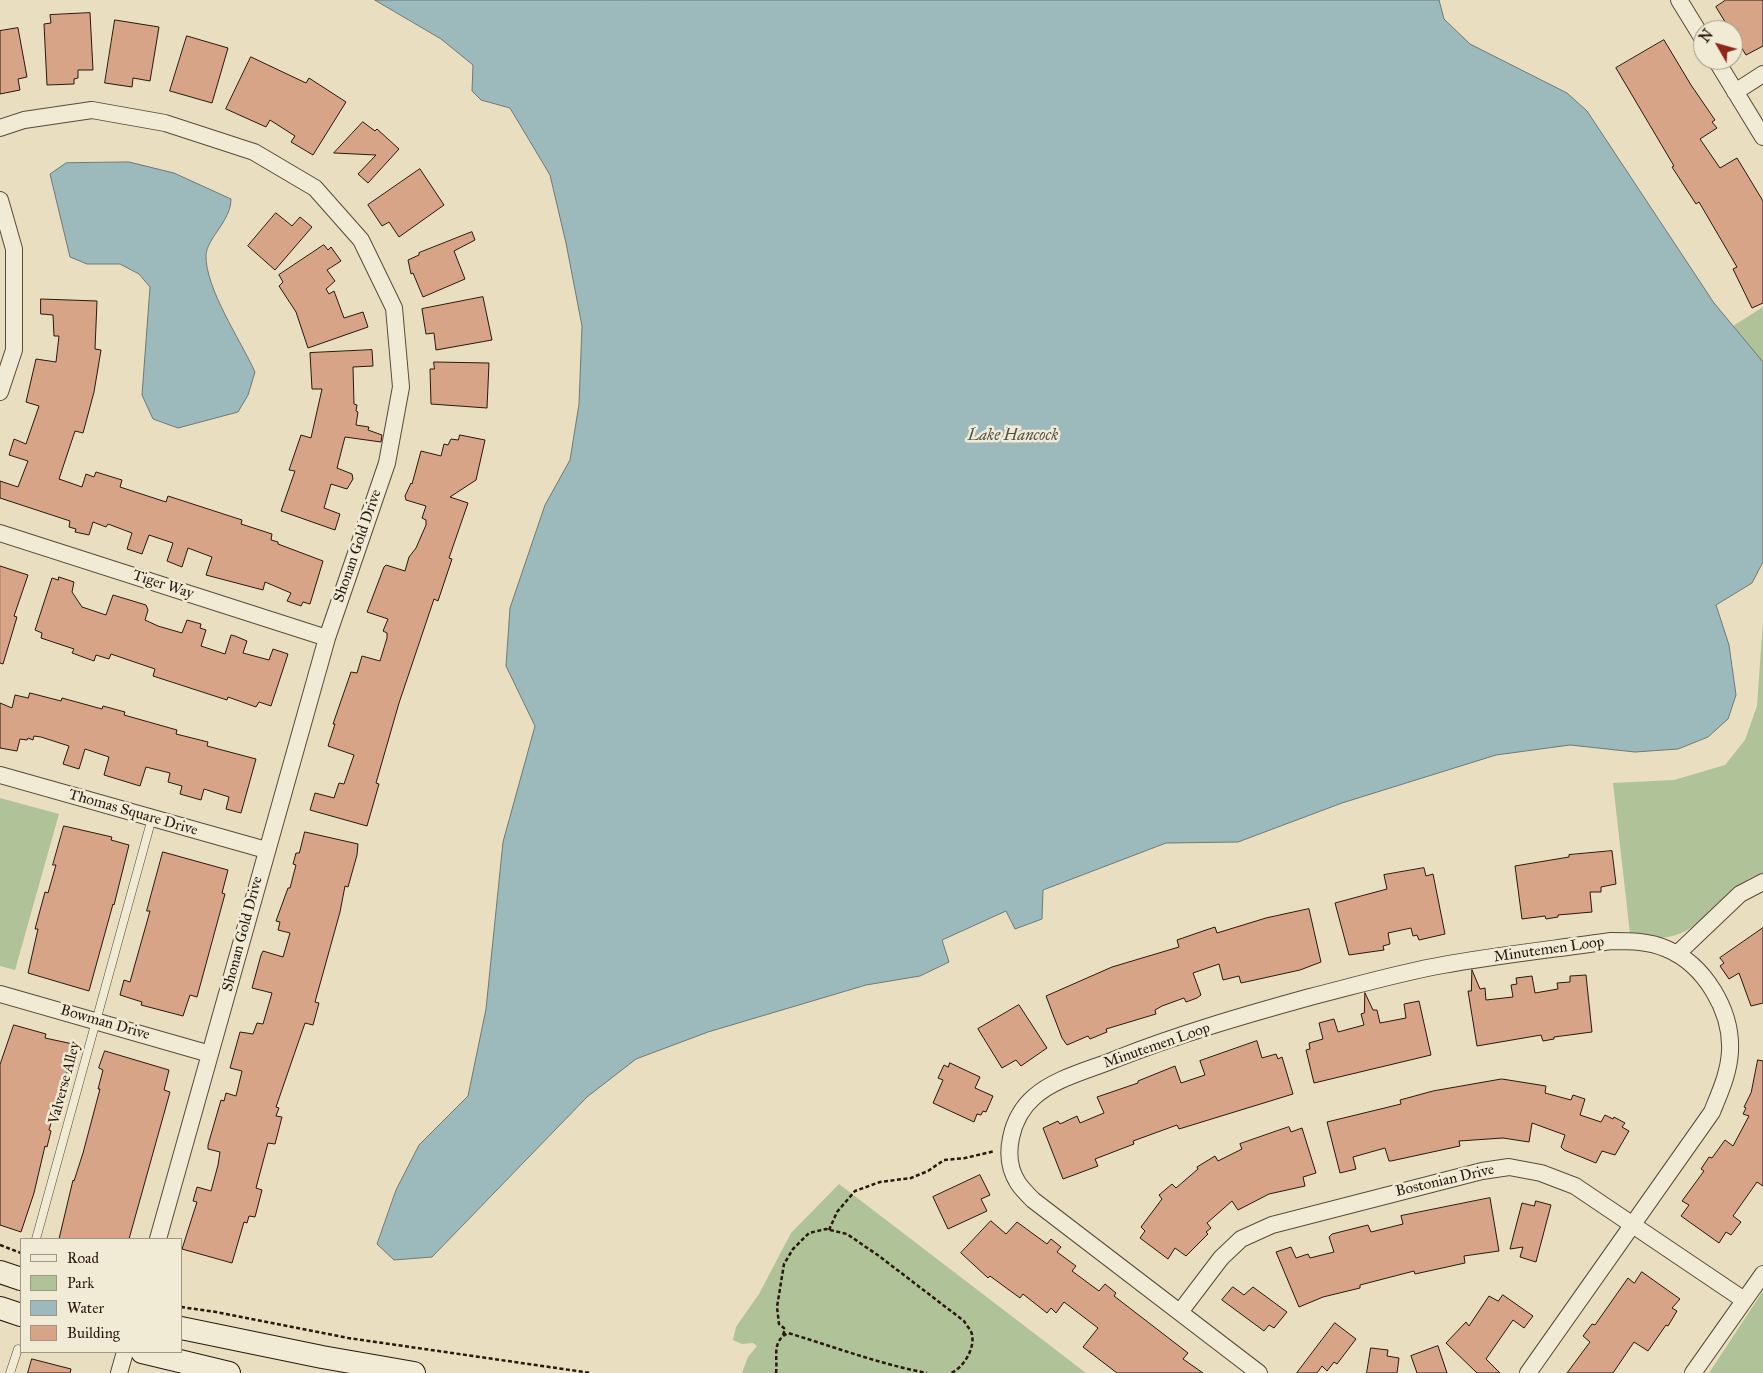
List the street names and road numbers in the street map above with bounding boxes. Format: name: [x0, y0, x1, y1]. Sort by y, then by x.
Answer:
street label: Shonan Gold Drive: [330, 487, 386, 605]
street label: Tiger Way: [130, 567, 196, 603]
street label: Thomas Square Drive: [66, 786, 200, 840]
street label: Shonan Gold Drive: [219, 874, 267, 994]
street label: Minutemen Loop: [1493, 933, 1605, 967]
street label: Bowman Drive: [58, 1002, 152, 1044]
street label: Minutemen Loop: [1101, 1019, 1213, 1073]
street label: Valverse Alley: [45, 1040, 85, 1126]
street label: Bostonian Drive: [1394, 1161, 1496, 1201]

